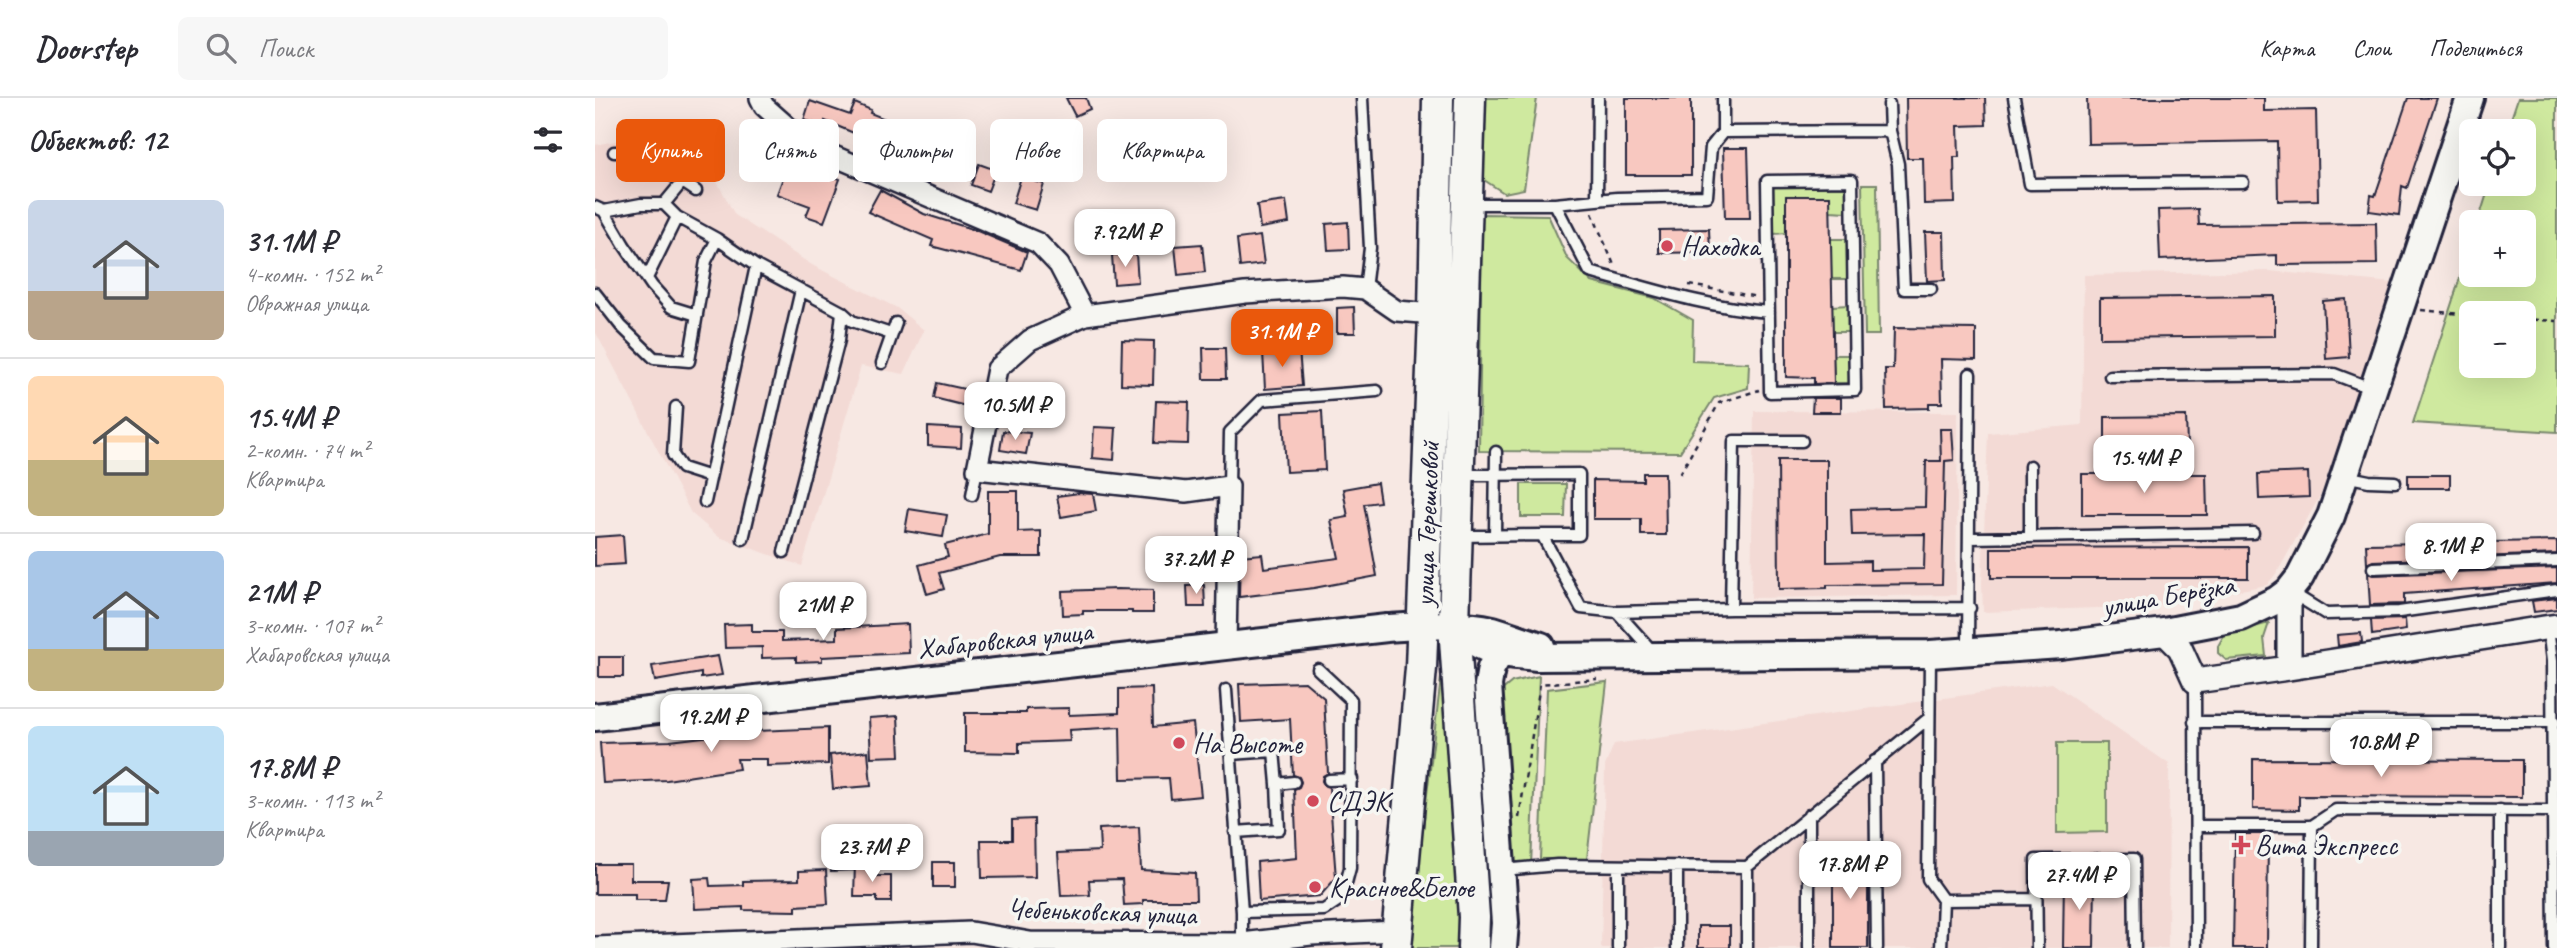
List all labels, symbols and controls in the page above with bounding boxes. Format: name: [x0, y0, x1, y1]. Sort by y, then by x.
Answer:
search box: [178, 17, 668, 80]
text: Doorstep: [35, 27, 136, 69]
icon: search: [202, 29, 240, 67]
text: Поиск: [258, 32, 313, 65]
text: Карта: [2260, 33, 2314, 63]
text: Слои: [2352, 33, 2391, 63]
text: Поделиться: [2429, 33, 2522, 63]
chip: Купить: [616, 119, 725, 182]
chip: Снять: [739, 119, 839, 182]
chip: Фильтры: [853, 119, 976, 182]
chip: Новое: [990, 119, 1083, 182]
chip: Квартира: [1097, 119, 1227, 182]
map controls: [2459, 119, 2536, 378]
button: locate: [2459, 119, 2536, 196]
text: Объектов: 12: [28, 121, 167, 159]
icon: filters: [529, 121, 567, 159]
pin: 7.92M ₽: [1060, 209, 1190, 269]
button: +: [2459, 210, 2536, 287]
text: 7.92M ₽: [1090, 217, 1160, 246]
text: 31.1M ₽: [245, 222, 336, 260]
icon: home: [84, 228, 168, 312]
place label: Находка: [1681, 229, 1762, 264]
marker: Находка: [1659, 238, 1675, 254]
text: 4-комн. · 152 m²: [245, 260, 379, 289]
text: Овражная улица: [245, 289, 368, 318]
button: −: [2459, 301, 2536, 378]
pin: 31.1M ₽: [1217, 310, 1347, 369]
text: 31.1M ₽: [1247, 317, 1317, 346]
pin: 10.5M ₽: [950, 382, 1080, 442]
text: 10.5M ₽: [980, 390, 1050, 419]
text: 15.4M ₽: [245, 398, 336, 436]
icon: home: [84, 404, 168, 488]
text: 2-комн. · 74 m²: [245, 436, 369, 465]
pin: 15.4M ₽: [2079, 436, 2209, 495]
street label: улица Терешковой: [1406, 439, 1447, 609]
text: 15.4M ₽: [2109, 443, 2179, 472]
text: Квартира: [245, 465, 323, 494]
pin: 8.1M ₽: [2394, 524, 2508, 583]
text: 8.1M ₽: [2421, 531, 2481, 560]
pin: 37.2M ₽: [1131, 536, 1261, 596]
text: 37.2M ₽: [1161, 544, 1231, 573]
street label: улица Берёзка: [2097, 566, 2239, 626]
text: 21M ₽: [245, 573, 317, 611]
icon: home: [84, 579, 168, 663]
pin: 21M ₽: [774, 582, 872, 642]
text: 21M ₽: [796, 590, 850, 619]
text: 3-комн. · 107 m²: [245, 611, 379, 640]
street label: Хабаровская улица: [916, 613, 1096, 666]
text: Хабаровская улица: [245, 640, 389, 669]
pin: 19.2M ₽: [646, 694, 776, 754]
text: 19.2M ₽: [676, 702, 746, 731]
pin: 10.8M ₽: [2316, 720, 2446, 779]
place label: На Высоте: [1193, 726, 1304, 761]
text: 10.8M ₽: [2346, 727, 2416, 756]
marker: На Высоте: [1171, 735, 1187, 751]
text: 17.8M ₽: [245, 748, 336, 786]
icon: home: [84, 754, 168, 838]
place label: СДЭК: [1327, 784, 1394, 819]
text: 3-комн. · 113 m²: [245, 786, 379, 815]
marker: СДЭК: [1305, 793, 1321, 809]
text: Квартира: [245, 815, 323, 844]
pin: 23.7M ₽: [807, 824, 937, 884]
place label: Вита Экспресс: [2255, 828, 2399, 863]
text: 23.7M ₽: [837, 832, 907, 861]
marker: Вита Экспресс: [2233, 837, 2249, 853]
pin: 17.8M ₽: [1785, 842, 1915, 901]
text: 17.8M ₽: [1815, 849, 1885, 878]
pin: 27.4M ₽: [2014, 852, 2144, 912]
text: 27.4M ₽: [2044, 860, 2114, 889]
place label: Красное&Белое: [1329, 870, 1476, 905]
marker: Красное&Белое: [1307, 879, 1323, 895]
street label: Чебеньковская улица: [1007, 891, 1199, 932]

